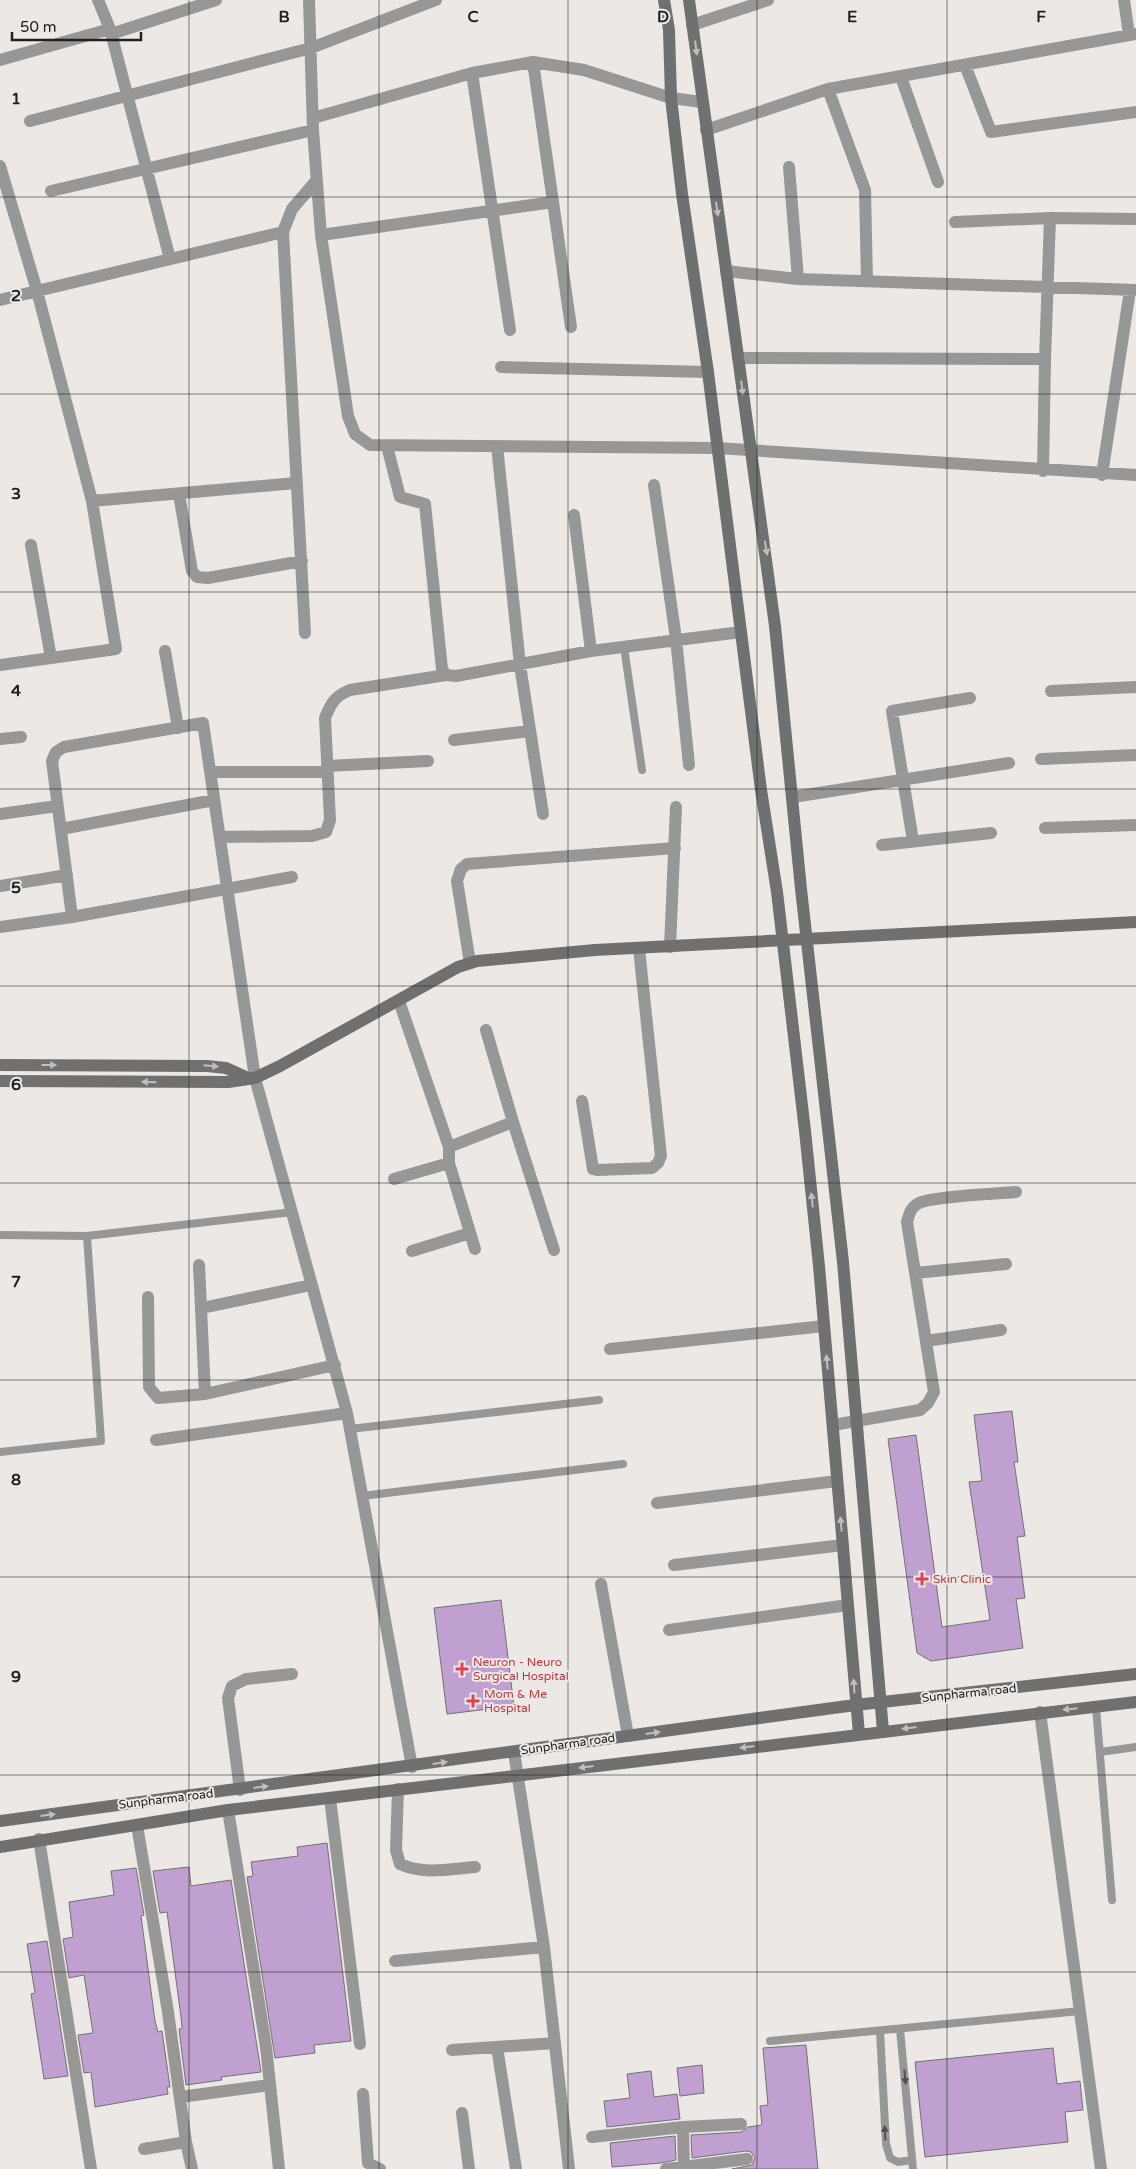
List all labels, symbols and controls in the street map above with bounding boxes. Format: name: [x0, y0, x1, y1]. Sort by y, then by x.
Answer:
text: B: [278, 7, 290, 27]
text: C: [467, 7, 479, 27]
text: D: [657, 7, 669, 27]
text: E: [847, 7, 857, 27]
text: F: [1036, 7, 1046, 27]
scale bar: [12, 10, 141, 42]
text: 50 m: [20, 18, 57, 36]
one-way arrow: [692, 41, 700, 57]
text: 1: [11, 89, 21, 109]
one-way arrow: [713, 202, 721, 218]
text: 2: [11, 286, 21, 306]
one-way arrow: [738, 380, 746, 396]
text: 3: [11, 484, 21, 504]
one-way arrow: [762, 541, 770, 557]
text: 4: [11, 681, 21, 701]
text: 5: [11, 878, 21, 898]
one-way arrow: [41, 1061, 57, 1069]
one-way arrow: [203, 1063, 219, 1071]
text: 6: [11, 1075, 21, 1095]
one-way arrow: [141, 1077, 157, 1085]
one-way arrow: [808, 1192, 816, 1208]
text: 7: [11, 1272, 21, 1292]
one-way arrow: [823, 1353, 831, 1369]
text: 8: [11, 1470, 21, 1490]
one-way arrow: [837, 1515, 845, 1531]
marker: Skin Clinic: [915, 1572, 929, 1586]
place label: Skin Clinic: [933, 1572, 991, 1586]
place label: Neuron - Neuro Surgical Hospital: [473, 1655, 569, 1683]
marker: Neuron - Neuro Surgical Hospital: [455, 1662, 469, 1676]
text: 9: [11, 1667, 21, 1687]
one-way arrow: [850, 1677, 858, 1693]
street label: Sunpharma road: [921, 1681, 1017, 1705]
place label: Mom & Me Hospital: [484, 1687, 547, 1715]
marker: Mom & Me Hospital: [466, 1694, 480, 1708]
one-way arrow: [1062, 1705, 1078, 1713]
one-way arrow: [900, 1724, 916, 1732]
one-way arrow: [645, 1729, 661, 1737]
street label: Sunpharma road: [520, 1730, 616, 1758]
one-way arrow: [739, 1743, 755, 1751]
one-way arrow: [432, 1759, 448, 1767]
one-way arrow: [578, 1763, 594, 1771]
one-way arrow: [254, 1783, 270, 1791]
street label: Sunpharma road: [118, 1786, 214, 1812]
one-way arrow: [41, 1811, 57, 1819]
one-way arrow: [901, 2069, 909, 2085]
one-way arrow: [881, 2125, 889, 2141]

